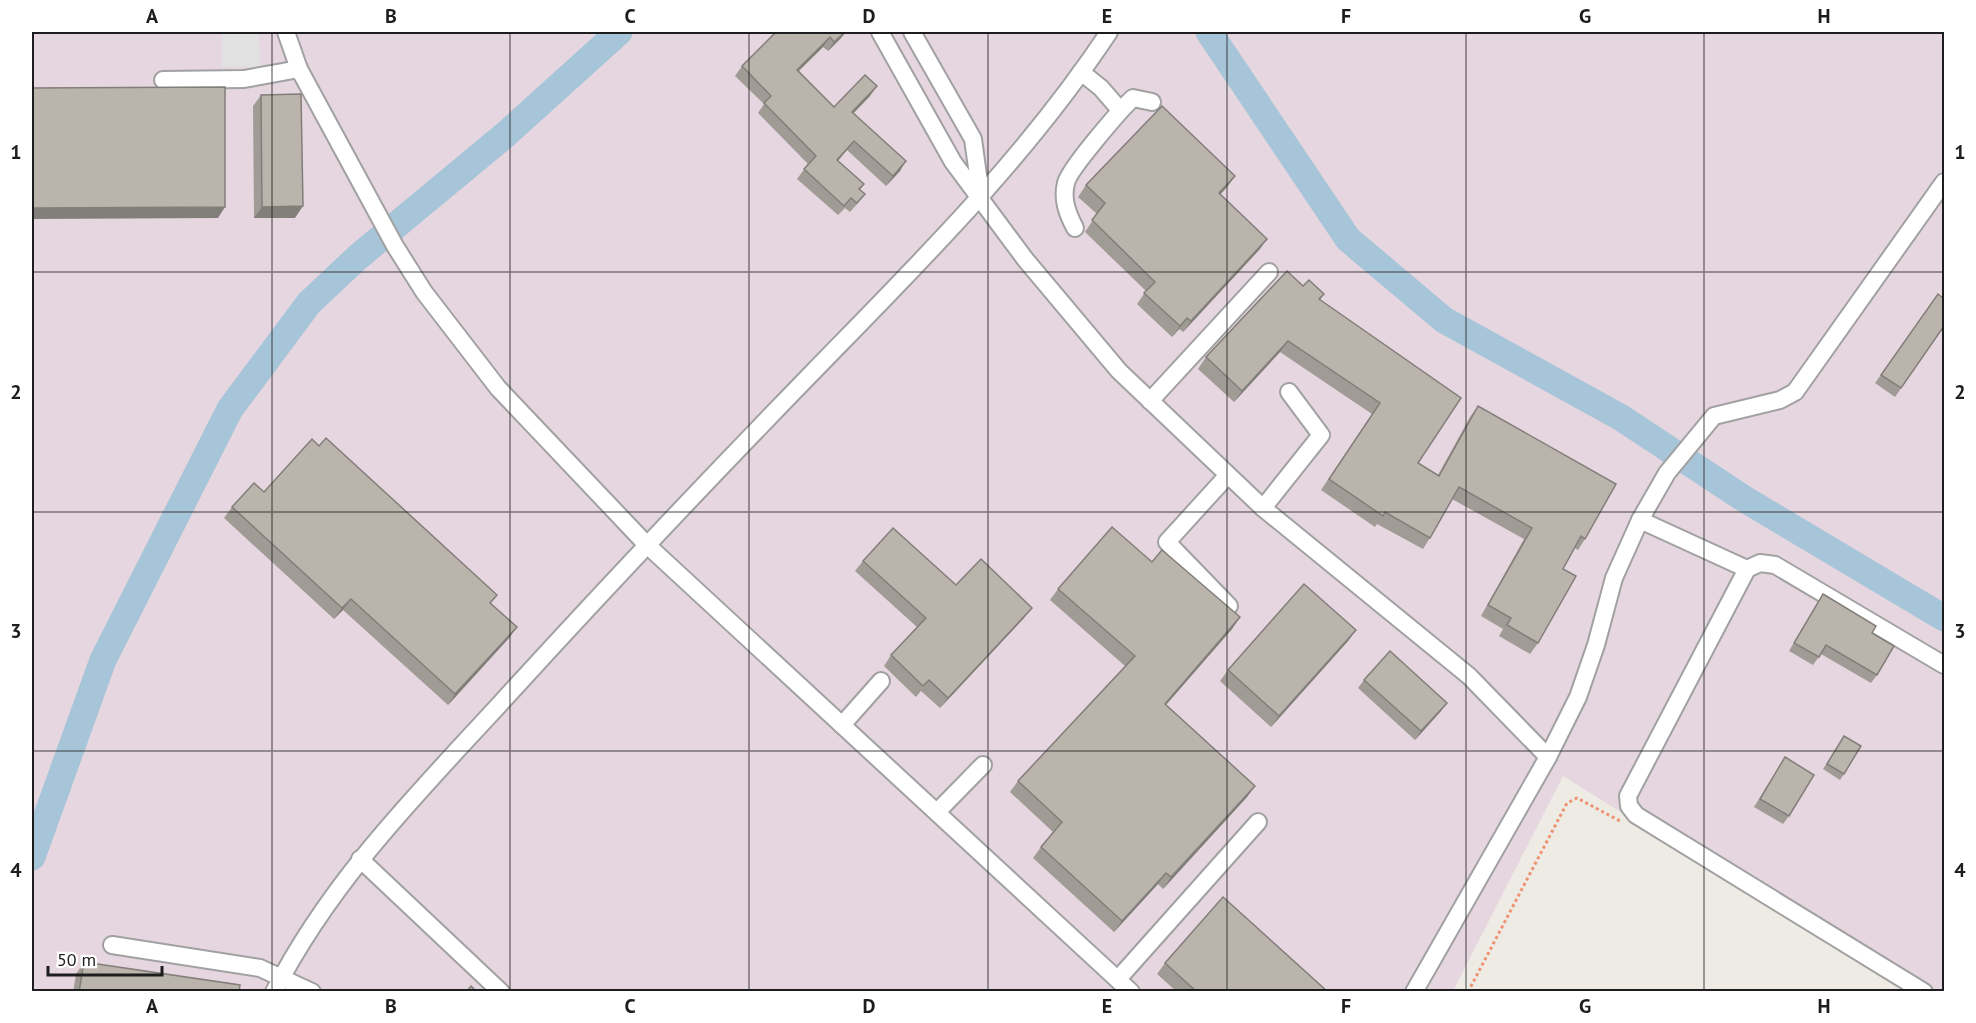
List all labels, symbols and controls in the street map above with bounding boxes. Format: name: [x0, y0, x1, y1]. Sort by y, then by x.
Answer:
text: A: [146, 3, 159, 29]
text: B: [385, 3, 397, 29]
text: C: [624, 3, 636, 29]
text: D: [863, 3, 876, 29]
text: E: [1102, 3, 1112, 29]
text: F: [1341, 3, 1351, 29]
text: G: [1579, 3, 1591, 29]
text: H: [1817, 3, 1831, 29]
text: 1: [10, 139, 22, 165]
text: 1: [1954, 139, 1966, 165]
text: 2: [10, 379, 22, 405]
text: 2: [1954, 379, 1966, 405]
text: 3: [10, 618, 22, 644]
text: 3: [1954, 618, 1966, 644]
text: 4: [10, 857, 22, 883]
text: 4: [1954, 857, 1966, 883]
scale bar: [48, 939, 162, 977]
text: 50 m: [57, 948, 96, 971]
text: A: [146, 993, 159, 1019]
text: B: [385, 993, 397, 1019]
text: C: [624, 993, 636, 1019]
text: D: [863, 993, 876, 1019]
text: E: [1102, 993, 1112, 1019]
text: F: [1341, 993, 1351, 1019]
text: G: [1579, 993, 1591, 1019]
text: H: [1817, 993, 1831, 1019]

